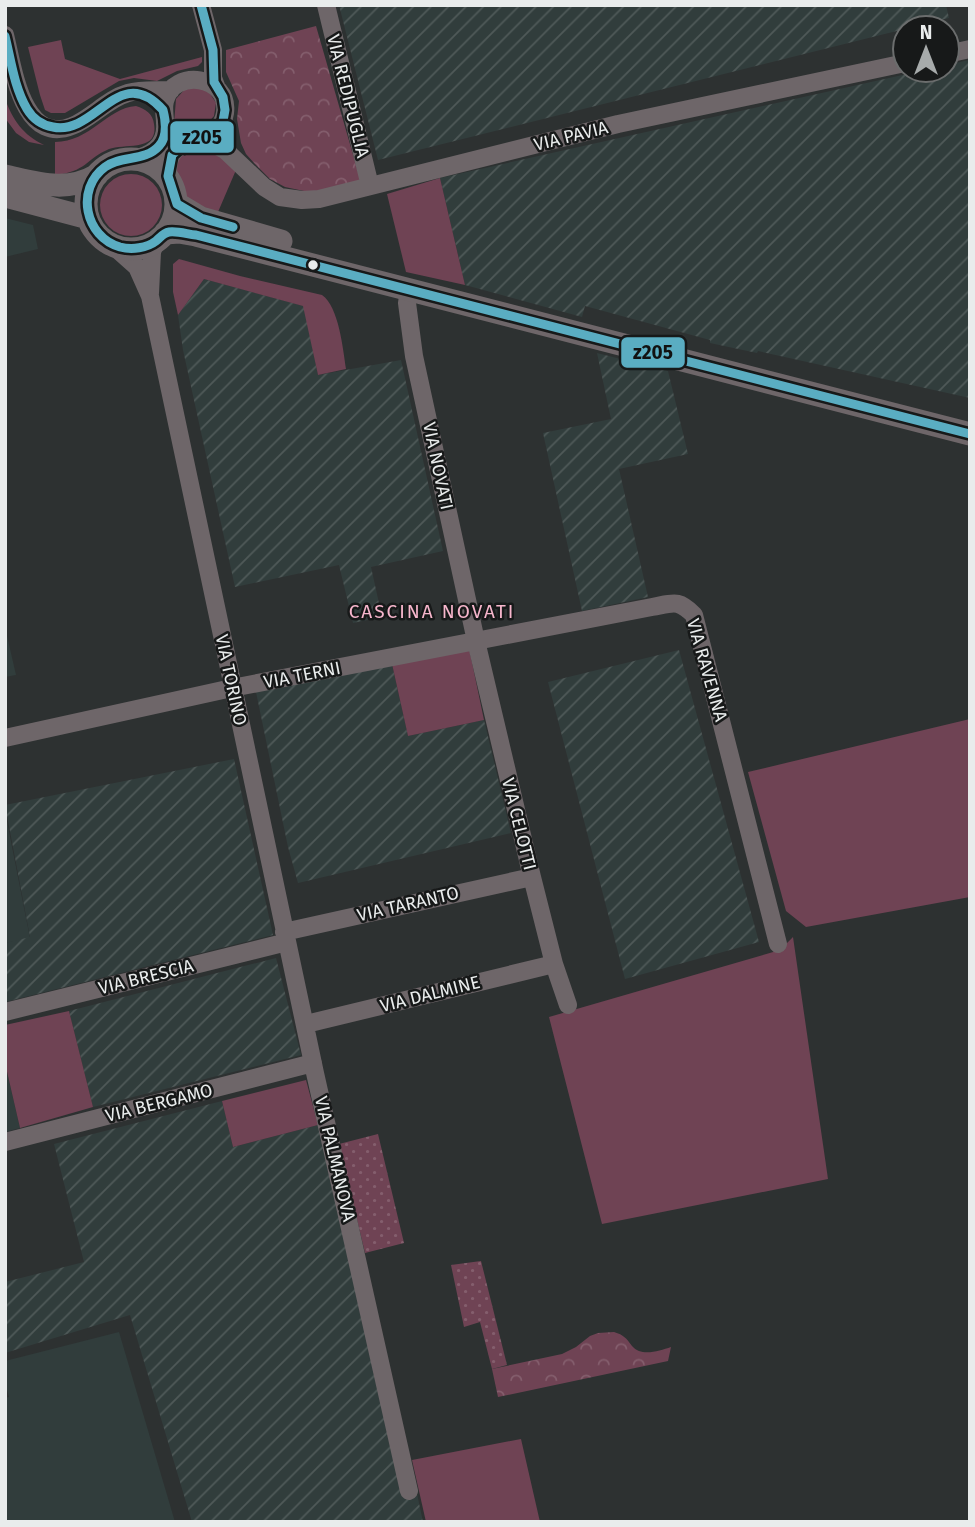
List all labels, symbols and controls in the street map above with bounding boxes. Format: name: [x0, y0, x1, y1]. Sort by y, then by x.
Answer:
north arrow: [891, 14, 961, 84]
text: N: [920, 21, 932, 44]
street label: VIA REDIPUGLIA: [322, 32, 374, 161]
street label: VIA PAVIA: [532, 116, 611, 156]
line badge: z205: [169, 120, 235, 154]
text: z205: [182, 126, 222, 149]
unlabelled marker: [306, 258, 320, 272]
line badge: z205: [620, 336, 686, 369]
text: z205: [633, 341, 673, 364]
street label: VIA NOVATI: [418, 420, 458, 512]
district label: CASCINA NOVATI: [349, 600, 515, 623]
street label: VIA RAVENNA: [682, 616, 732, 725]
street label: VIA TORINO: [211, 632, 251, 728]
street label: VIA TERNI: [262, 657, 342, 693]
street label: VIA CELOTTI: [497, 776, 541, 872]
street label: VIA TARANTO: [355, 882, 461, 926]
street label: VIA BRESCIA: [96, 954, 196, 999]
street label: VIA DALMINE: [378, 971, 482, 1017]
street label: VIA BERGAMO: [103, 1079, 215, 1127]
street label: VIA PALMANOVA: [310, 1094, 360, 1224]

